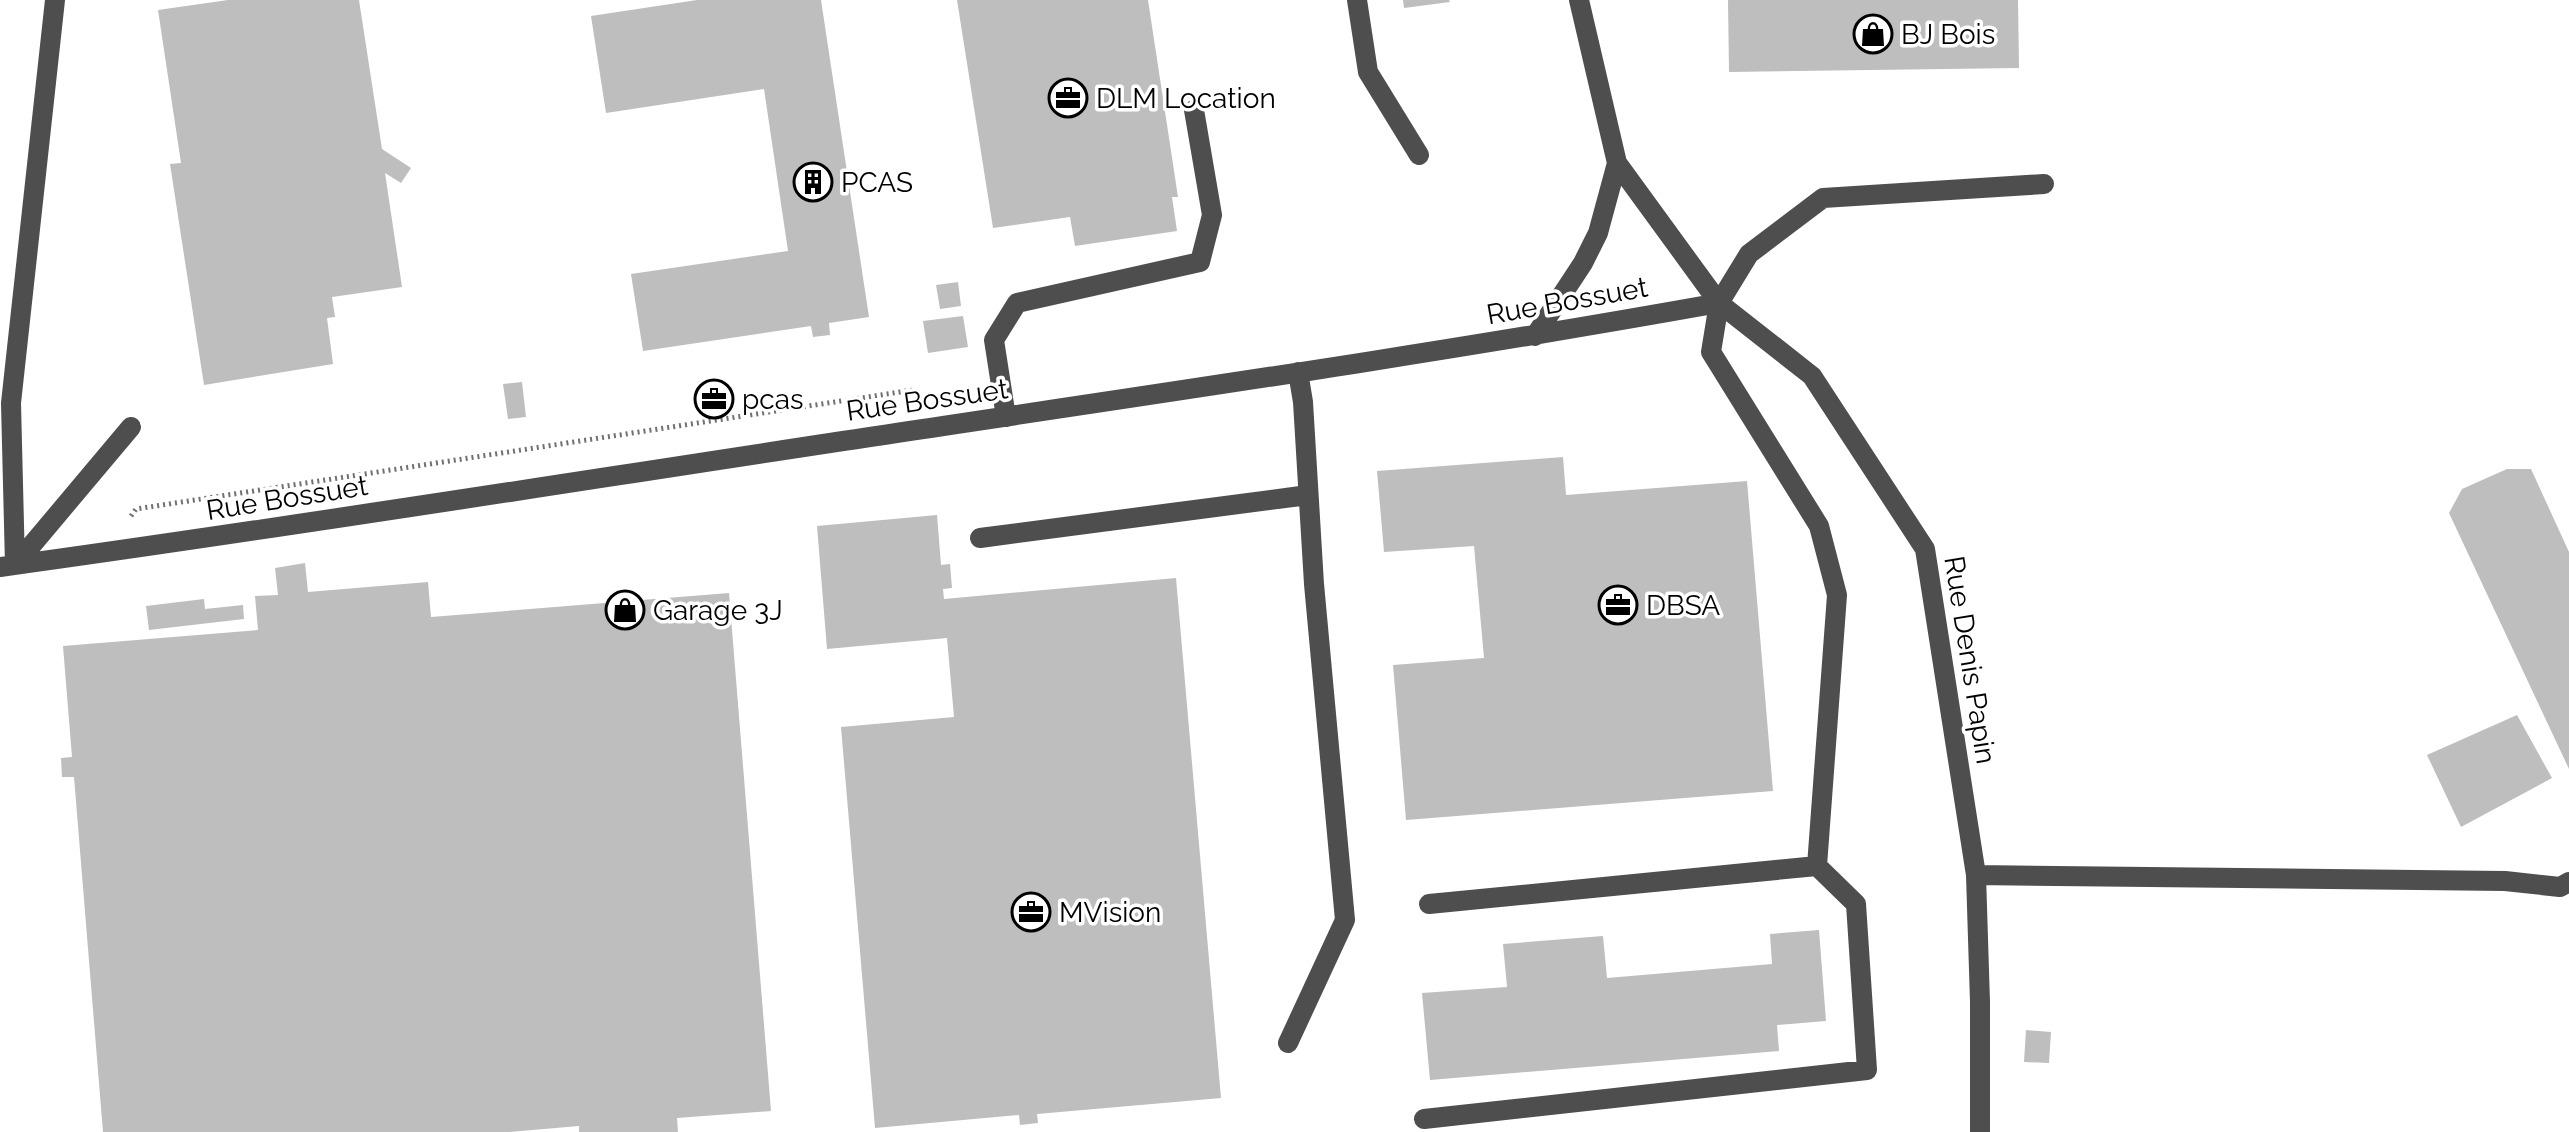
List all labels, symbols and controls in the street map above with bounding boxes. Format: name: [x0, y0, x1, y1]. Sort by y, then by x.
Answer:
shop icon: BJ Bois: [1852, 13, 1894, 55]
place label: BJ Bois: [1901, 18, 1995, 51]
office icon: DLM Location: [1047, 77, 1089, 119]
place label: DLM Location: [1096, 82, 1276, 115]
building icon: PCAS: [792, 161, 834, 203]
place label: PCAS: [841, 166, 913, 199]
street label: Rue Bossuet: [1484, 270, 1651, 331]
street label: Rue Bossuet: [844, 372, 1011, 428]
office icon: pcas: [693, 378, 735, 420]
place label: pcas: [742, 383, 803, 416]
street label: Rue Bossuet: [204, 469, 371, 527]
street label: Rue Denis Papin: [1937, 554, 2003, 766]
office icon: DBSA: [1597, 584, 1639, 626]
shop icon: Garage 3J: [604, 589, 646, 631]
place label: DBSA: [1646, 589, 1720, 622]
place label: Garage 3J: [653, 594, 783, 627]
office icon: MVision: [1010, 891, 1052, 933]
place label: MVision: [1059, 896, 1161, 929]

